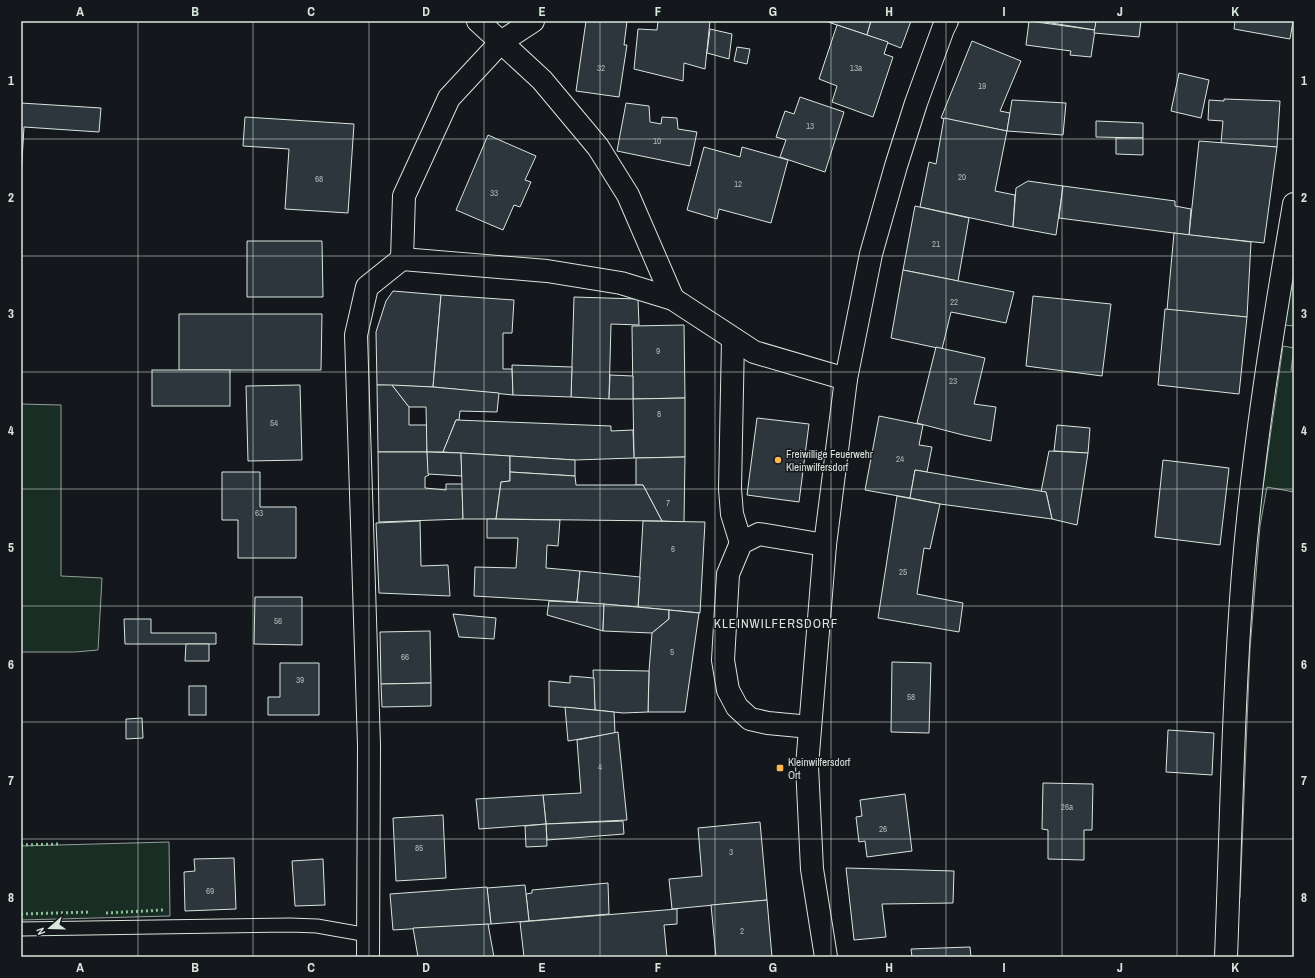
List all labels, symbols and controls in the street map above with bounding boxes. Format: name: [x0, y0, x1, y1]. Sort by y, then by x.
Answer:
text: A: [76, 3, 84, 20]
text: B: [191, 3, 199, 20]
text: C: [307, 3, 315, 20]
text: D: [422, 3, 430, 20]
text: E: [538, 3, 546, 20]
text: F: [655, 3, 662, 20]
text: G: [769, 3, 777, 20]
text: H: [885, 3, 893, 20]
text: I: [1003, 3, 1006, 20]
text: J: [1117, 3, 1123, 20]
text: K: [1231, 3, 1239, 20]
house number: 32: [597, 62, 605, 74]
house number: 13a: [850, 62, 862, 74]
text: 1: [8, 72, 14, 89]
text: 1: [1301, 72, 1307, 89]
house number: 19: [978, 80, 986, 92]
house number: 13: [806, 120, 814, 132]
house number: 10: [653, 135, 661, 147]
house number: 20: [958, 171, 966, 183]
house number: 68: [315, 173, 323, 185]
house number: 12: [734, 178, 742, 190]
house number: 33: [490, 187, 498, 199]
text: 2: [8, 189, 14, 206]
text: 2: [1301, 189, 1307, 206]
house number: 21: [932, 238, 940, 250]
house number: 22: [950, 296, 958, 308]
text: 3: [8, 305, 14, 322]
text: 3: [1301, 305, 1307, 322]
house number: 9: [656, 345, 660, 357]
house number: 23: [949, 375, 957, 387]
house number: 8: [657, 408, 661, 420]
house number: 54: [270, 417, 278, 429]
text: 4: [8, 422, 14, 439]
text: 4: [1301, 422, 1307, 439]
place label: Freiwillige Feuerwehr Kleinwilfersdorf: [786, 447, 873, 474]
house number: 24: [896, 453, 904, 465]
marker: Freiwillige Feuerwehr Kleinwilfersdorf: [773, 455, 783, 465]
house number: 7: [666, 497, 670, 509]
house number: 63: [255, 507, 263, 519]
text: 5: [8, 539, 14, 556]
text: 5: [1301, 539, 1307, 556]
house number: 6: [671, 543, 675, 555]
house number: 25: [899, 566, 907, 578]
house number: 56: [274, 615, 282, 627]
district label: KLEINWILFERSDORF: [714, 615, 838, 632]
house number: 5: [670, 646, 674, 658]
house number: 66: [401, 651, 409, 663]
text: 6: [8, 656, 14, 673]
text: 6: [1301, 656, 1307, 673]
house number: 39: [296, 674, 304, 686]
house number: 58: [907, 691, 915, 703]
place label: Kleinwilfersdorf Ort: [788, 755, 851, 782]
house number: 4: [598, 761, 602, 773]
marker: Kleinwilfersdorf Ort: [775, 763, 785, 773]
text: 7: [8, 772, 14, 789]
text: 7: [1301, 772, 1307, 789]
house number: 26a: [1061, 801, 1073, 813]
house number: 26: [879, 823, 887, 835]
house number: 85: [415, 842, 423, 854]
house number: 3: [729, 846, 733, 858]
house number: 69: [206, 885, 214, 897]
text: 8: [8, 889, 14, 906]
text: 8: [1301, 889, 1307, 906]
north arrow: [30, 908, 70, 948]
house number: 2: [740, 925, 744, 937]
text: N: [33, 926, 48, 937]
text: A: [76, 959, 84, 976]
text: B: [191, 959, 199, 976]
text: C: [307, 959, 315, 976]
text: D: [422, 959, 430, 976]
text: E: [538, 959, 546, 976]
text: F: [655, 959, 662, 976]
text: G: [769, 959, 777, 976]
text: H: [885, 959, 893, 976]
text: I: [1003, 959, 1006, 976]
text: J: [1117, 959, 1123, 976]
text: K: [1231, 959, 1239, 976]

